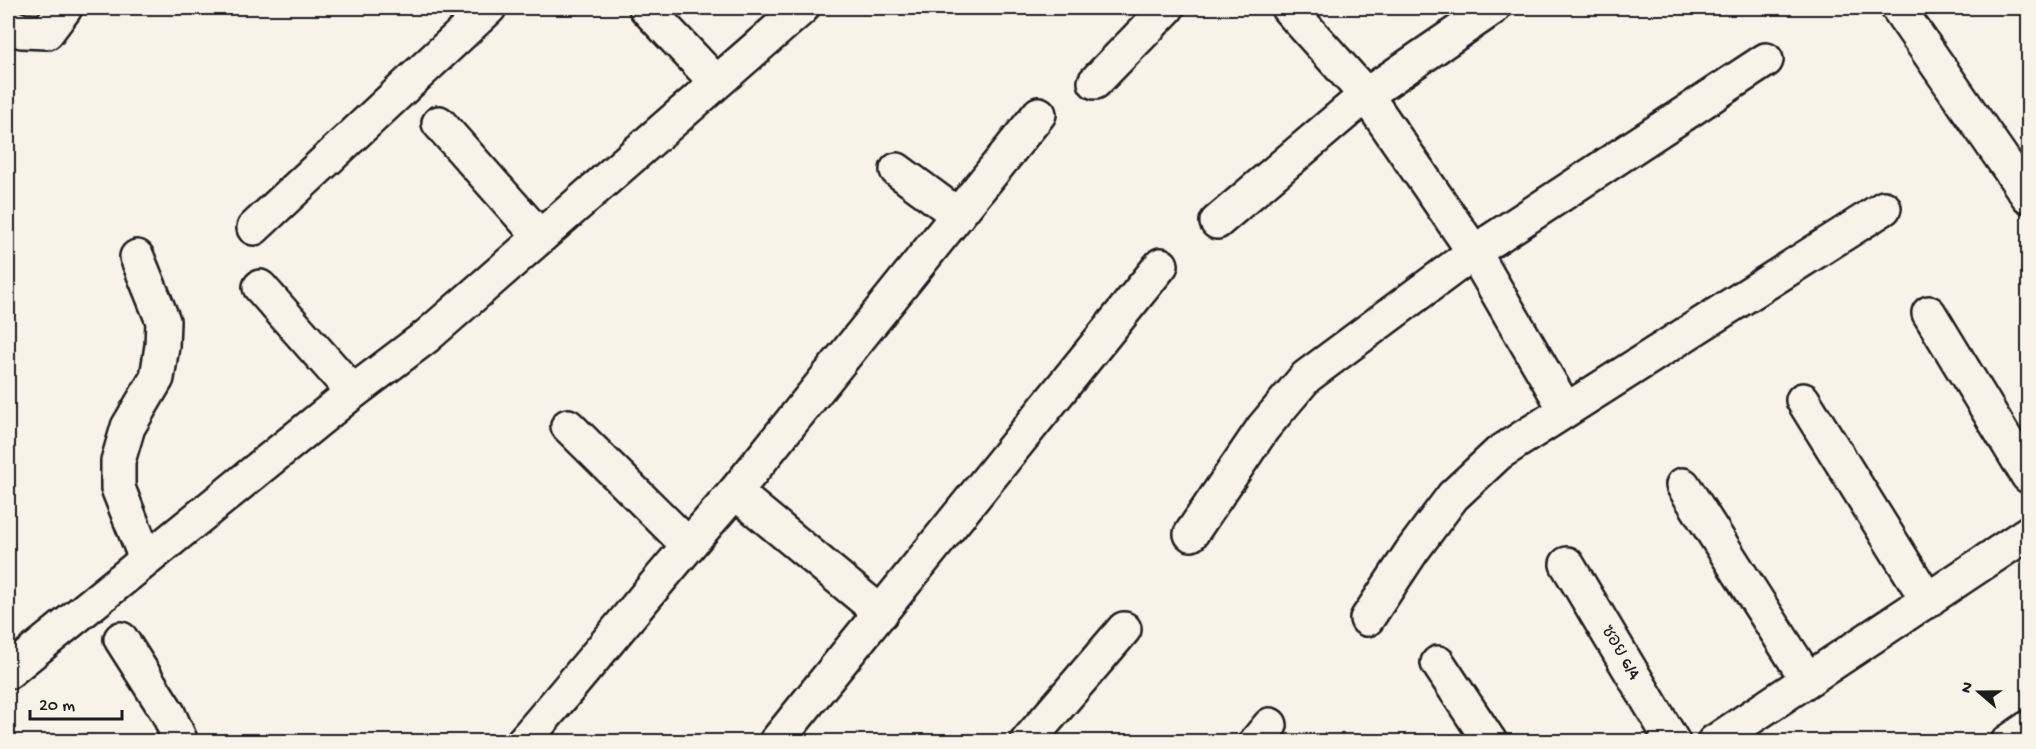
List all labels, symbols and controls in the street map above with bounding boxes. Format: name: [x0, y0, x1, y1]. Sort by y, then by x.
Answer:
street label: ซอย 6/4: [1596, 622, 1645, 684]
north arrow: [1949, 662, 2009, 722]
text: N: [1957, 679, 1979, 696]
scale bar: [30, 683, 122, 721]
text: 20 m: [39, 696, 75, 717]

